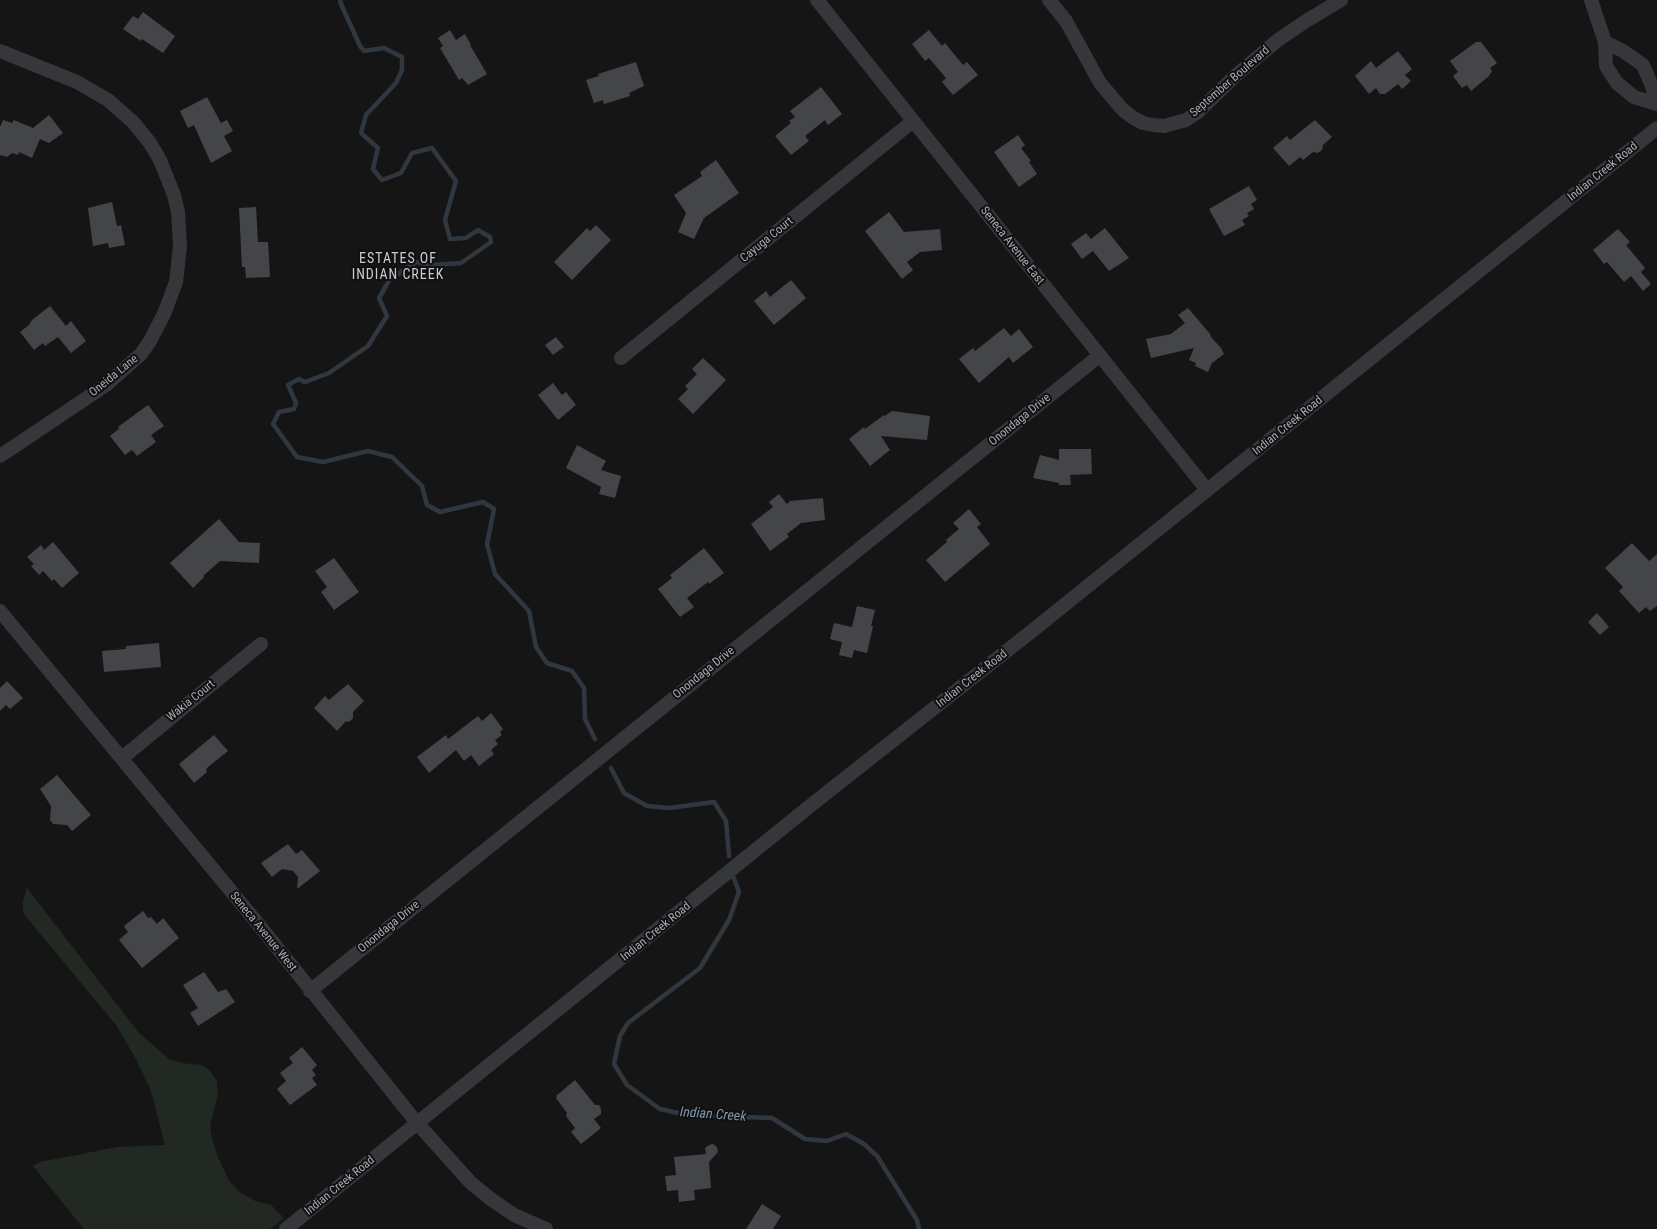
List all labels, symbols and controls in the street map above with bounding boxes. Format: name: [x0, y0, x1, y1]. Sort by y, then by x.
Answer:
street label: September Boulevard: [1187, 43, 1273, 121]
street label: Indian Creek Road: [1565, 139, 1641, 205]
street label: Seneca Avenue East: [977, 204, 1047, 288]
street label: Cayuga Court: [738, 214, 796, 266]
district label: ESTATES OF INDIAN CREEK: [350, 251, 446, 284]
street label: Oneida Lane: [87, 352, 141, 400]
street label: Onondaga Drive: [986, 391, 1054, 449]
street label: Indian Creek Road: [1250, 393, 1326, 459]
street label: Onondaga Drive: [670, 644, 738, 702]
street label: Indian Creek Road: [934, 647, 1010, 711]
street label: Wakia Court: [164, 677, 218, 725]
street label: Seneca Avenue West: [226, 889, 300, 975]
street label: Onondaga Drive: [355, 898, 423, 956]
street label: Indian Creek Road: [618, 899, 694, 965]
water label: Indian Creek: [679, 1104, 747, 1126]
street label: Indian Creek Road: [302, 1153, 378, 1219]

